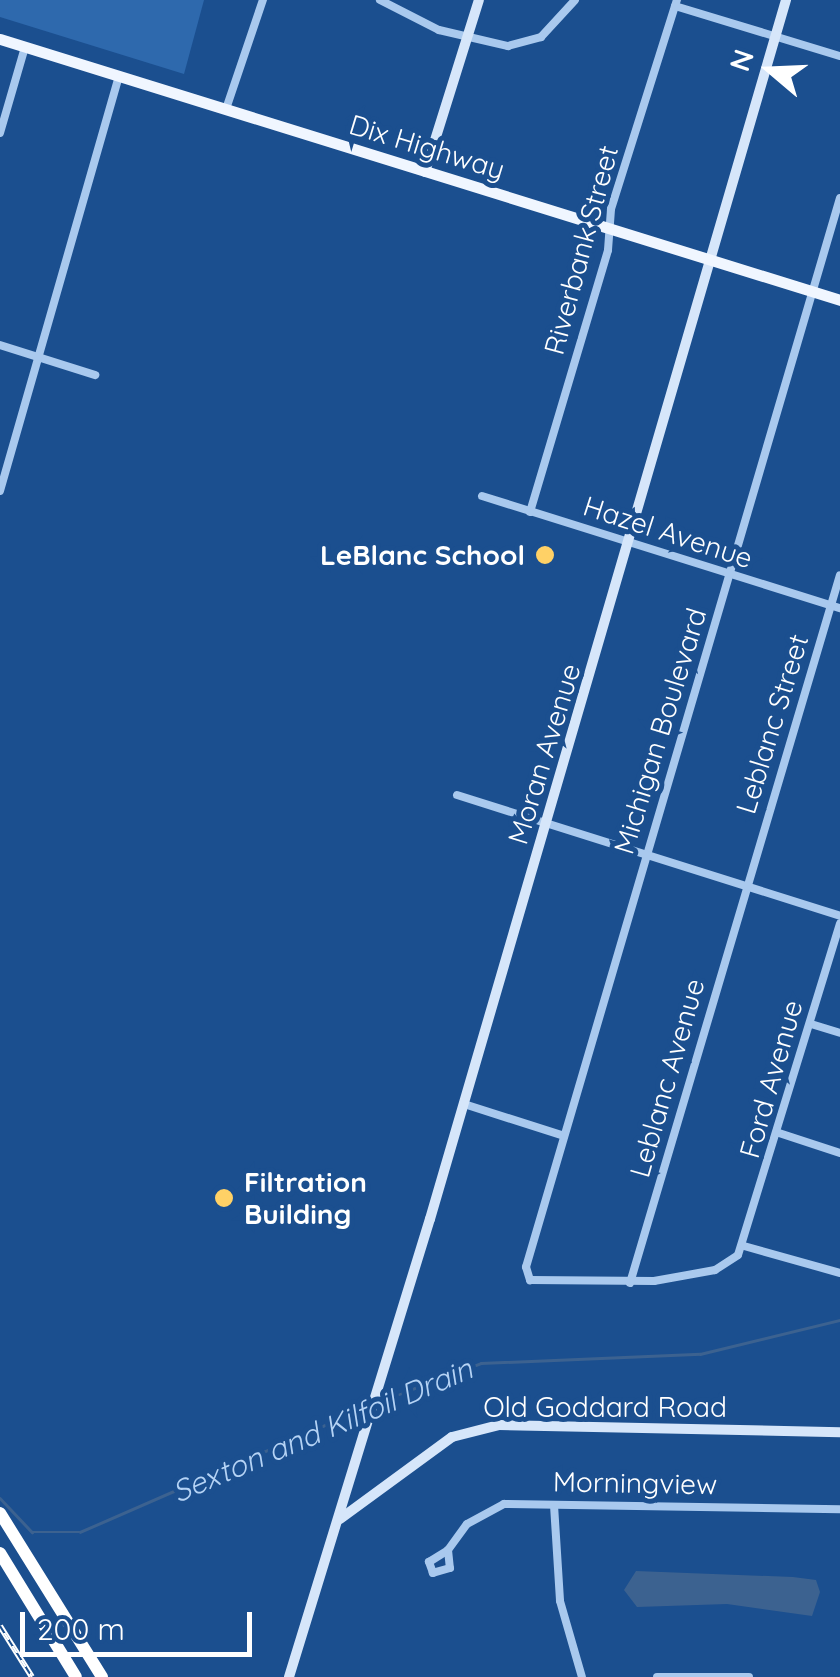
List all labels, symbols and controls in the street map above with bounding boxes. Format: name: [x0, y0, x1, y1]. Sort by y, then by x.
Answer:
north arrow: [720, 20, 820, 120]
text: N: [721, 45, 761, 76]
street label: Dix Highway: [345, 107, 509, 187]
street label: Riverbank Street: [537, 142, 625, 358]
street label: Hazel Avenue: [579, 489, 757, 575]
place label: LeBlanc School: [320, 538, 525, 572]
marker: LeBlanc School: [534, 544, 556, 566]
street label: Michigan Boulevard: [607, 604, 713, 858]
street label: Leblanc Street: [729, 630, 815, 818]
street label: Moran Avenue: [501, 660, 587, 848]
street label: Leblanc Avenue: [623, 975, 711, 1181]
street label: Ford Avenue: [732, 996, 810, 1162]
place label: Filtration Building: [244, 1165, 367, 1231]
marker: Filtration Building: [213, 1187, 235, 1209]
water label: Sexton and Kilfoil Drain: [166, 1350, 478, 1510]
street label: Old Goddard Road: [483, 1390, 727, 1424]
street label: Morningview: [553, 1465, 717, 1501]
scale bar: [25, 1592, 258, 1654]
text: 200 m: [37, 1610, 125, 1648]

